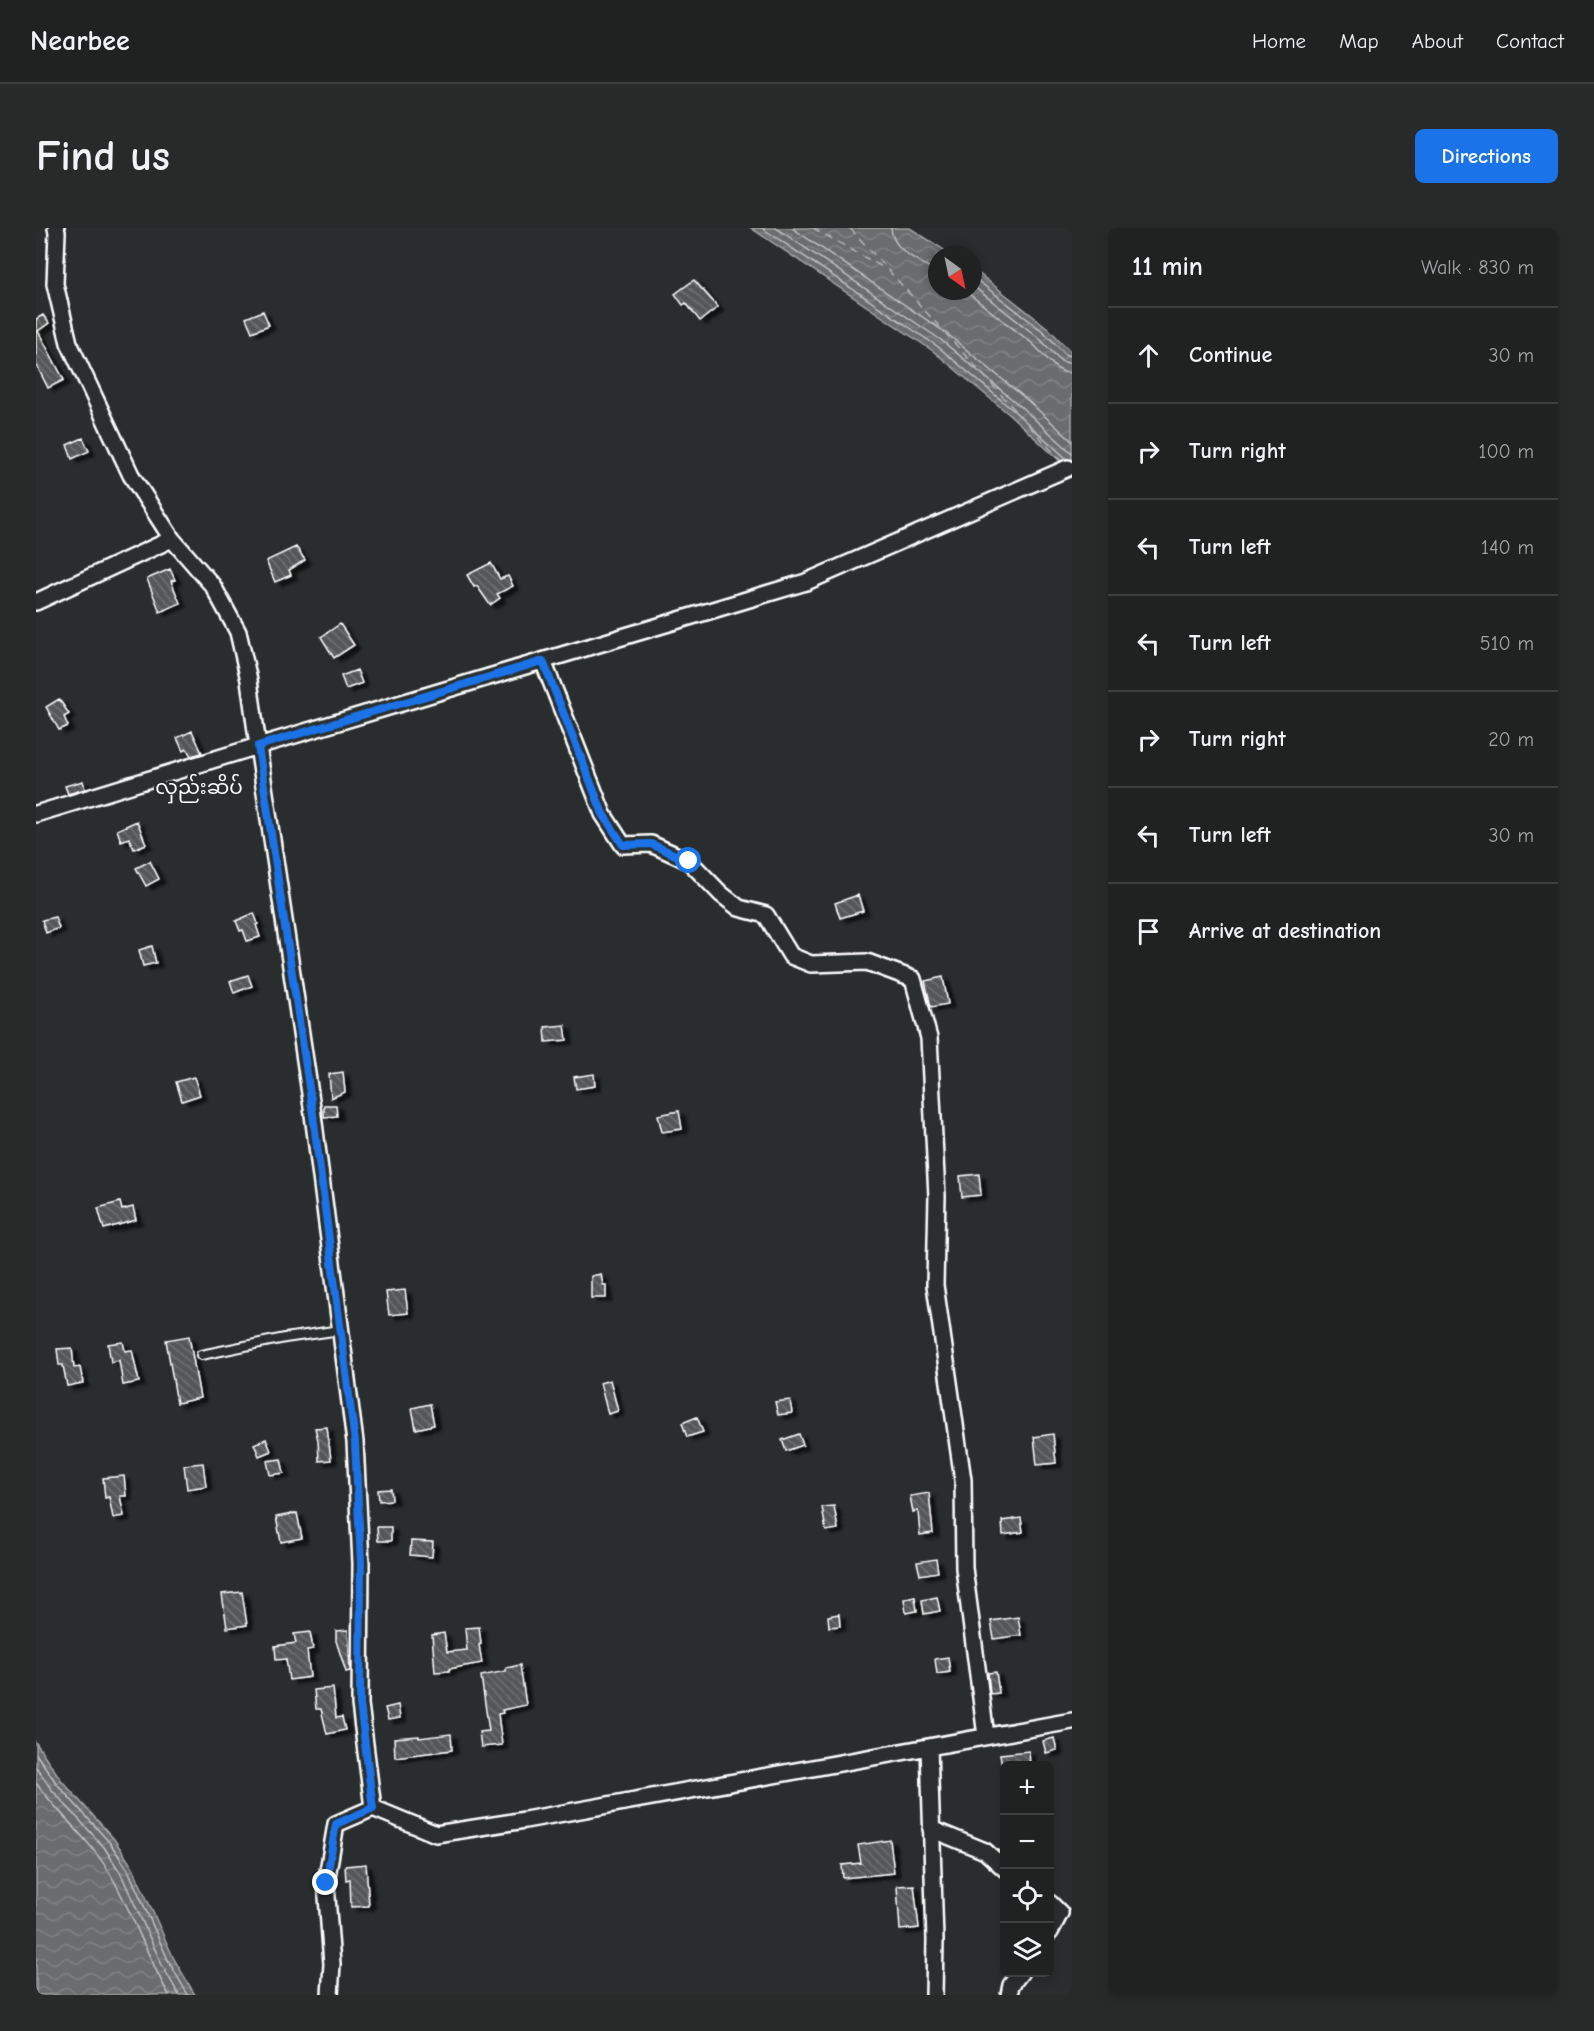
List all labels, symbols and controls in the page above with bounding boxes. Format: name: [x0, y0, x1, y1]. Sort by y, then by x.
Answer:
text: Nearbee: [30, 25, 130, 57]
text: Home: [1252, 29, 1306, 53]
text: Map: [1339, 29, 1379, 53]
text: About: [1412, 29, 1463, 53]
text: Contact: [1496, 29, 1564, 53]
button: Directions: [1415, 129, 1558, 183]
text: Find us: [36, 132, 170, 181]
north arrow: [928, 246, 982, 300]
text: 11 min: [1132, 252, 1203, 282]
text: Walk · 830 m: [1421, 256, 1534, 279]
icon: ahead: [1132, 339, 1165, 372]
text: Continue: [1189, 342, 1272, 368]
text: 30 m: [1488, 344, 1534, 367]
icon: right: [1132, 435, 1165, 468]
text: Turn right: [1189, 438, 1286, 464]
text: 100 m: [1479, 440, 1534, 463]
icon: left: [1132, 531, 1165, 564]
text: Turn left: [1189, 534, 1271, 560]
text: 140 m: [1481, 536, 1534, 559]
icon: left: [1132, 627, 1165, 660]
text: Turn left: [1189, 630, 1271, 656]
text: 510 m: [1480, 632, 1534, 655]
icon: right: [1132, 723, 1165, 756]
text: Turn right: [1189, 726, 1286, 752]
text: 20 m: [1488, 728, 1534, 751]
district label: လှည်းဆိပ်: [155, 773, 243, 804]
icon: left: [1132, 819, 1165, 852]
text: Turn left: [1189, 822, 1271, 848]
text: 30 m: [1488, 824, 1534, 847]
route start: [675, 847, 701, 873]
icon: arrive: [1132, 915, 1165, 948]
text: Arrive at destination: [1189, 918, 1381, 944]
map controls: [1000, 1761, 1054, 1977]
button: +: [1000, 1761, 1054, 1815]
button: −: [1000, 1815, 1054, 1869]
route end: [312, 1869, 338, 1895]
button: locate: [1000, 1869, 1054, 1923]
button: layers: [1000, 1923, 1054, 1977]

